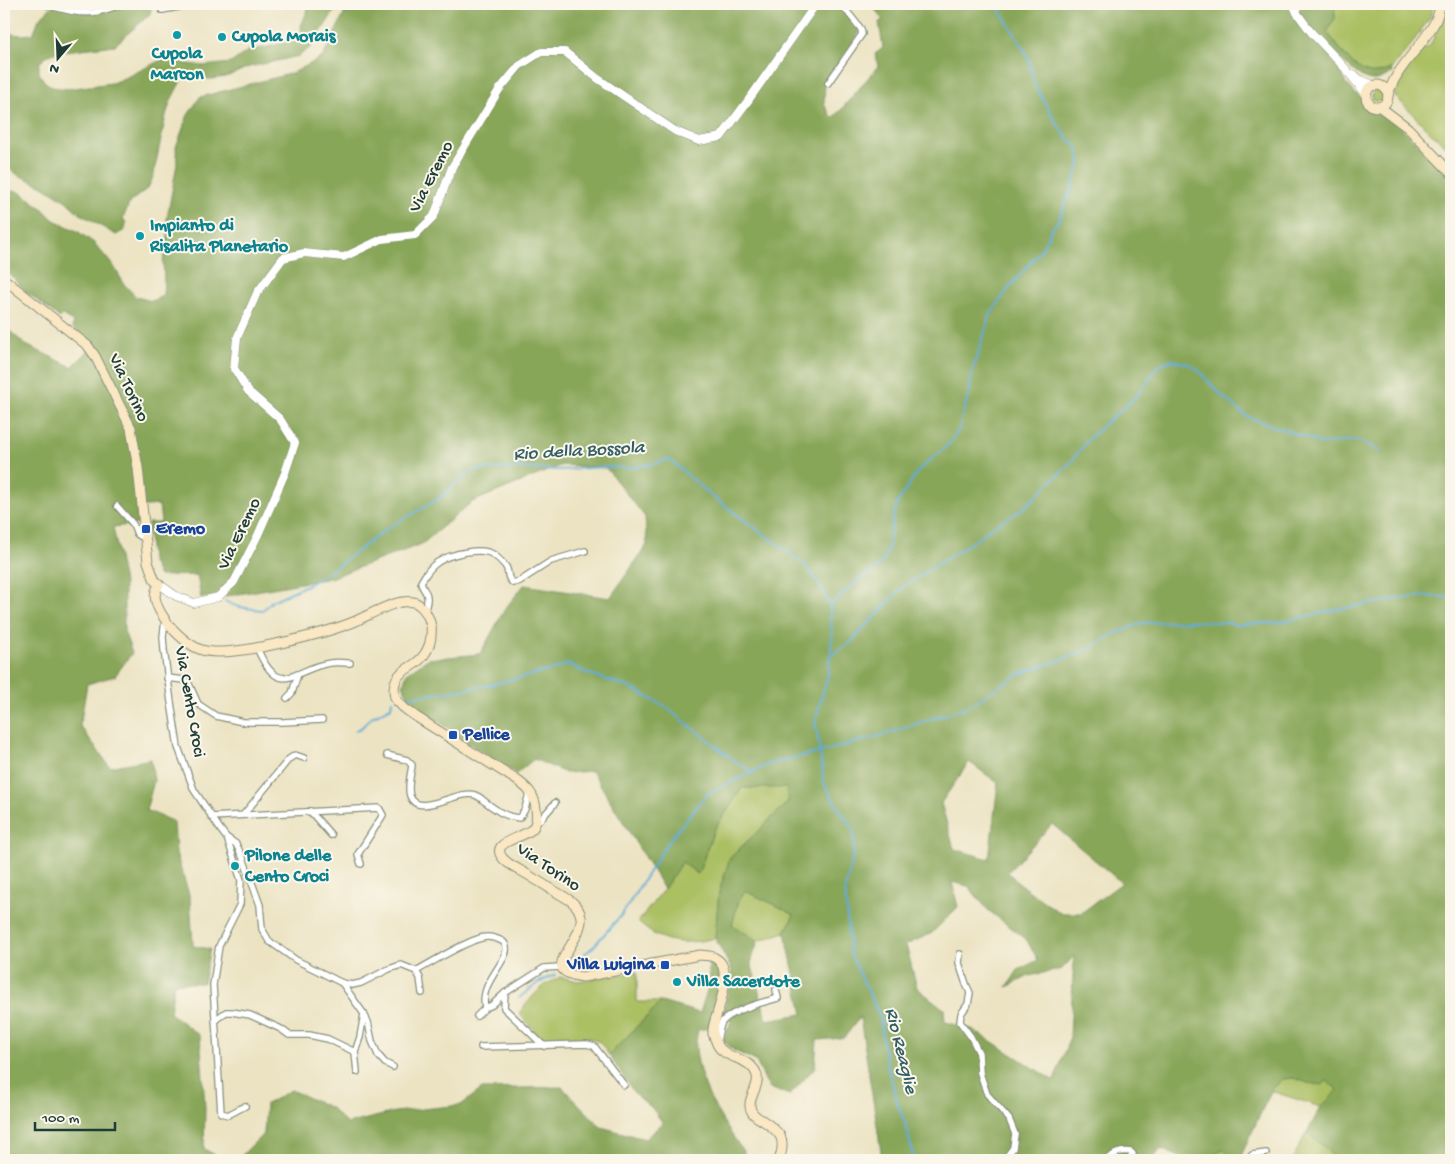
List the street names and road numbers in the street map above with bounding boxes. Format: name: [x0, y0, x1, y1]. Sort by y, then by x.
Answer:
street label: Via Eremo: [405, 138, 459, 217]
street label: Via Torino: [103, 350, 153, 425]
street label: Via Eremo: [213, 495, 266, 574]
street label: Via Cento Croci: [169, 644, 209, 759]
street label: Via Torino: [511, 838, 584, 897]

